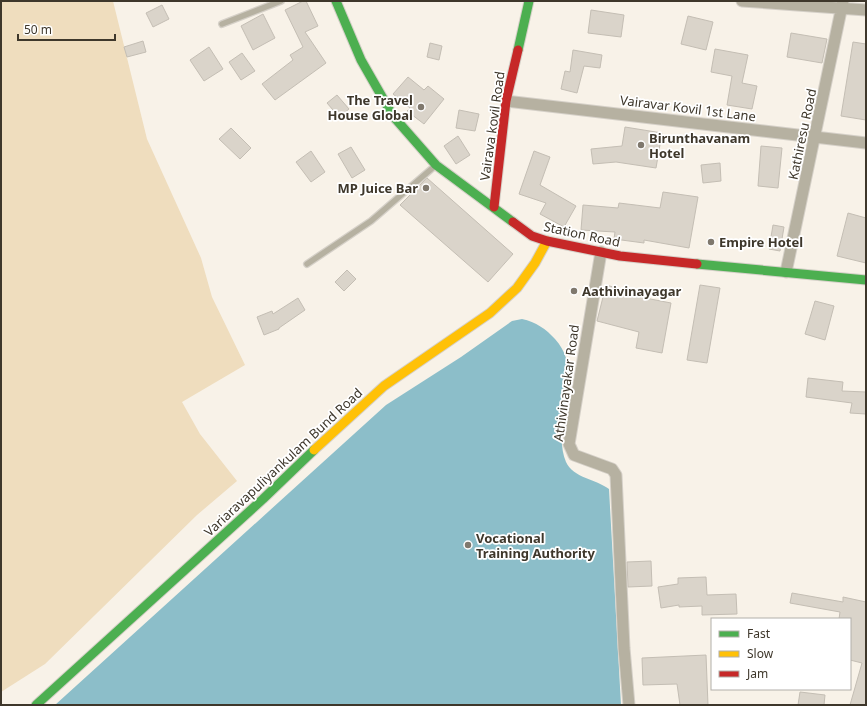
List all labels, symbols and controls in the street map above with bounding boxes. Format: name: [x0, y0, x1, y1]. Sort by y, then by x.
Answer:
scale bar: [18, 16, 115, 42]
text: 50 m: [24, 21, 52, 38]
street label: Vairava kovil Road: [475, 70, 509, 182]
street label: Kathiresu Road: [784, 87, 820, 181]
place label: The Travel House Global: [328, 91, 413, 124]
street label: Vairavar Kovil 1st Lane: [619, 91, 757, 125]
marker: The Travel House Global: [416, 102, 426, 112]
place label: Birunthavanam Hotel: [649, 129, 750, 162]
marker: Birunthavanam Hotel: [636, 140, 646, 150]
place label: MP Juice Bar: [338, 179, 418, 197]
marker: MP Juice Bar: [421, 183, 431, 193]
street label: Station Road: [542, 217, 622, 251]
place label: Empire Hotel: [719, 233, 803, 251]
marker: Empire Hotel: [706, 237, 716, 247]
place label: Aathivinayagar: [582, 282, 682, 300]
marker: Aathivinayagar: [569, 286, 579, 296]
street label: Athivinayakar Road: [549, 323, 583, 443]
street label: Variaravapuliyankulam Bund Road: [200, 384, 366, 540]
place label: Vocational Training Authority: [476, 529, 595, 562]
marker: Vocational Training Authority: [463, 540, 473, 550]
legend: [711, 618, 851, 690]
text: Fast: [747, 625, 771, 642]
text: Slow: [747, 645, 774, 662]
text: Jam: [746, 665, 768, 682]

